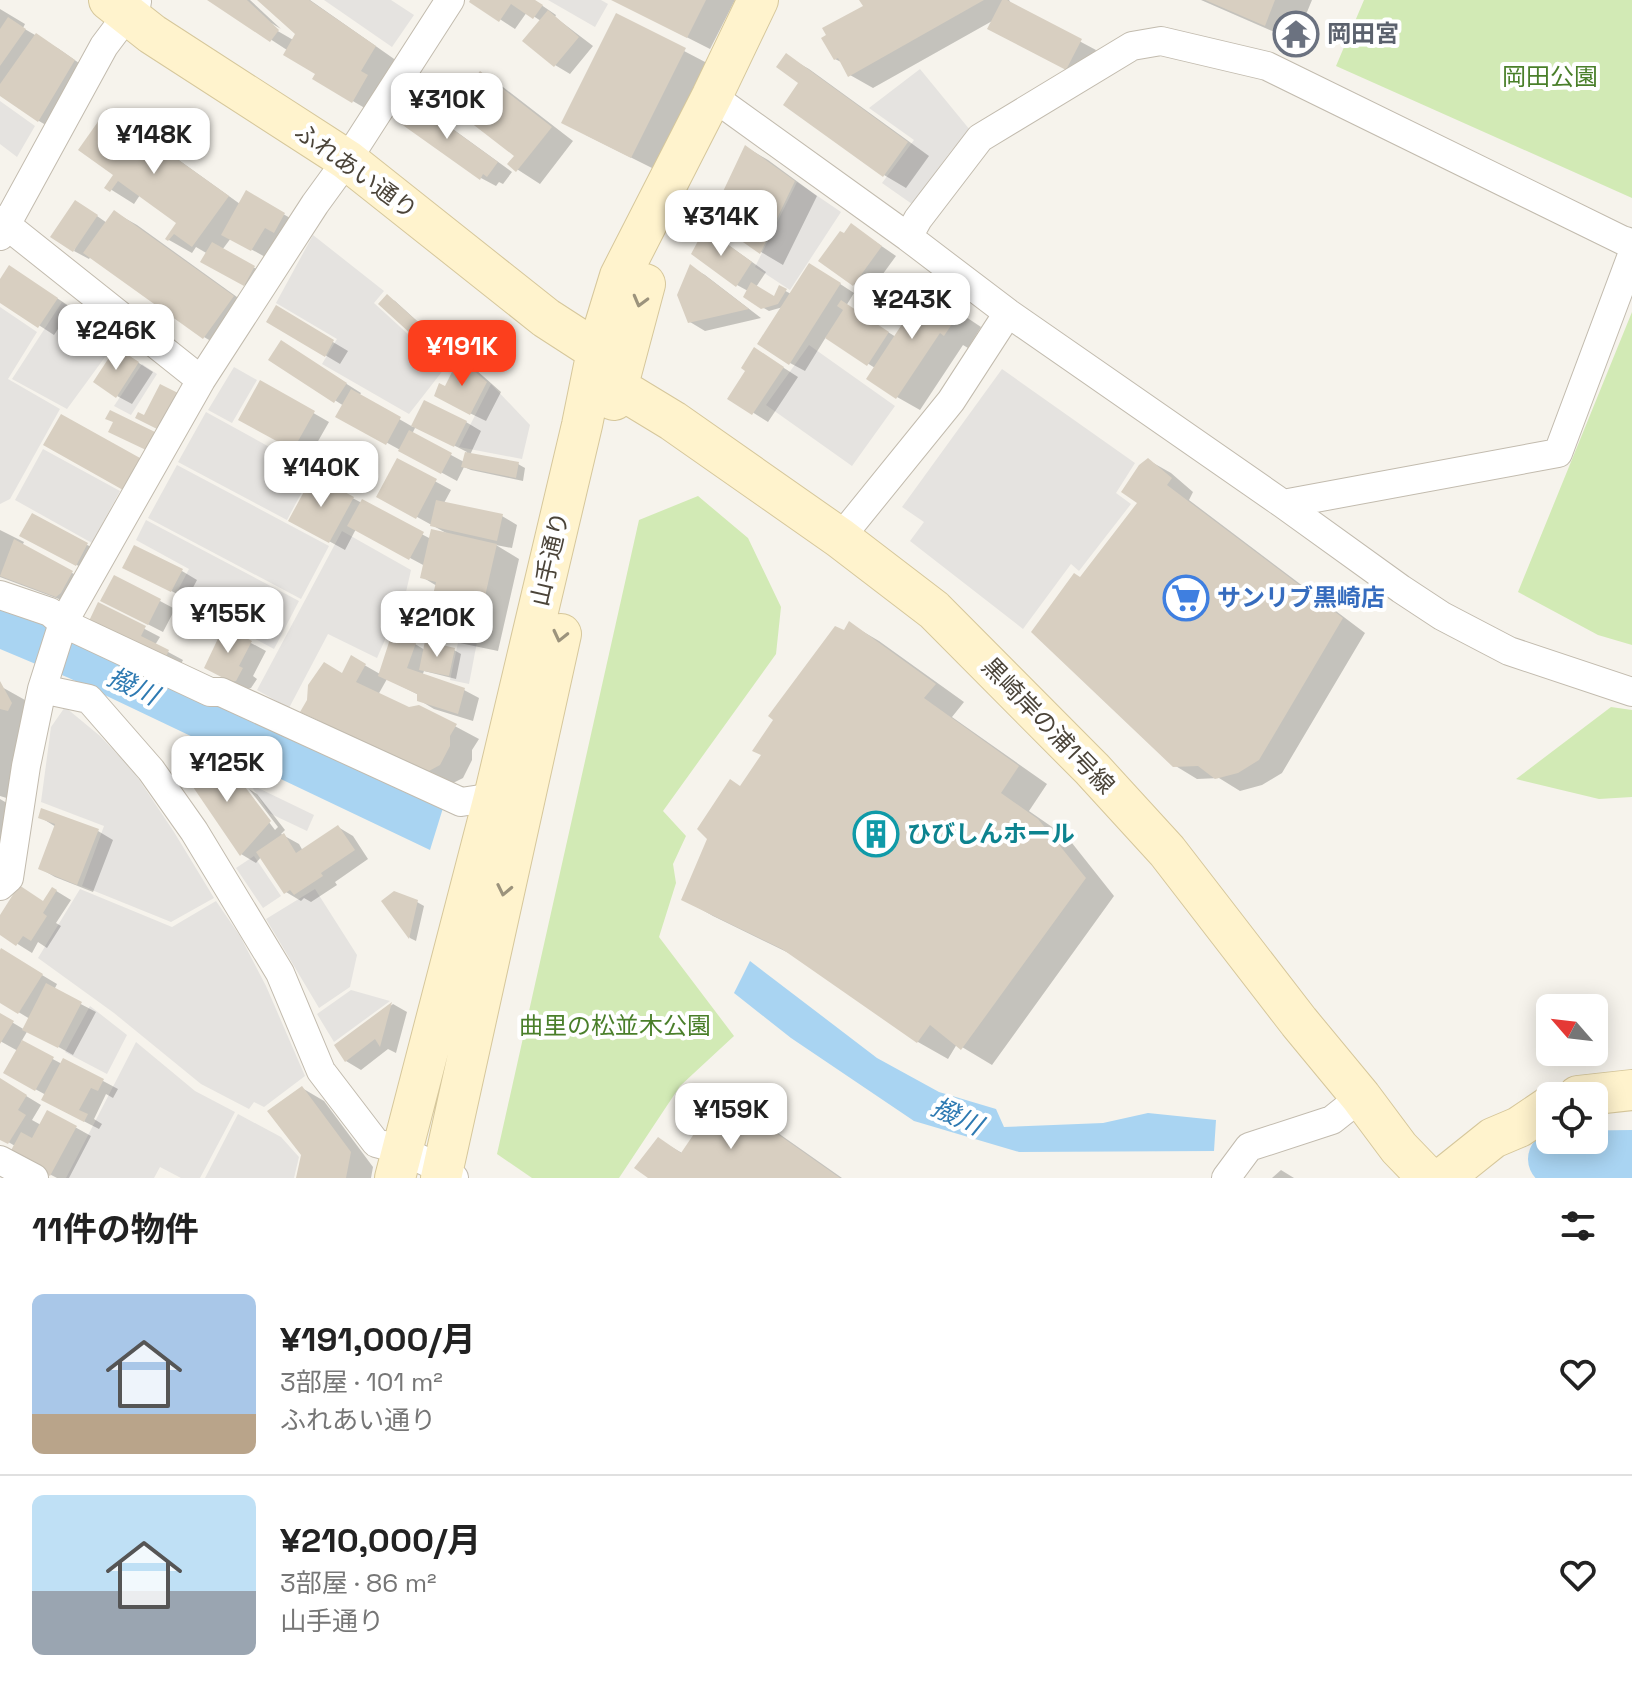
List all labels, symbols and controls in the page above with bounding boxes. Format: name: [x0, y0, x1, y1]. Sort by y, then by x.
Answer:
temple icon: 岡田宮: [1272, 10, 1320, 58]
place label: 岡田宮: [1327, 18, 1399, 49]
park label: 岡田公園: [1502, 61, 1598, 92]
pin: ¥310K: [391, 73, 503, 141]
text: ¥310K: [409, 82, 485, 116]
pin: ¥148K: [98, 108, 210, 176]
street label: ふれあい通り: [289, 116, 424, 225]
text: ¥148K: [116, 117, 192, 151]
pin: ¥314K: [665, 190, 777, 258]
text: ¥314K: [683, 199, 759, 233]
pin: ¥243K: [856, 273, 968, 341]
text: ¥243K: [872, 282, 952, 316]
one-way arrow: [633, 294, 649, 308]
pin: ¥246K: [60, 304, 172, 372]
text: ¥246K: [76, 313, 156, 347]
pin: ¥191K: [406, 320, 518, 388]
text: ¥191K: [426, 329, 498, 363]
pin: ¥140K: [265, 441, 377, 509]
text: ¥140K: [282, 450, 360, 484]
street label: 山手通り: [524, 509, 575, 609]
supermarket icon: サンリブ黒崎店: [1162, 574, 1210, 622]
place label: サンリブ黒崎店: [1217, 582, 1385, 613]
pin: ¥155K: [172, 587, 284, 655]
pin: ¥210K: [381, 591, 493, 659]
text: ¥155K: [190, 596, 266, 630]
text: ¥210K: [399, 600, 475, 634]
one-way arrow: [553, 629, 570, 642]
street label: 黒崎岸の浦1号線: [975, 651, 1121, 800]
water label: 撥川: [102, 660, 166, 714]
pin: ¥125K: [171, 736, 283, 804]
text: ¥125K: [189, 745, 265, 779]
building icon: ひびしんホール: [852, 810, 900, 858]
place label: ひびしんホール: [907, 818, 1075, 849]
one-way arrow: [496, 882, 513, 896]
north arrow: [1536, 994, 1608, 1066]
map controls: [1536, 994, 1608, 1154]
park label: 曲里の松並木公園: [519, 1010, 711, 1041]
button: locate: [1536, 1082, 1608, 1154]
pin: ¥159K: [675, 1083, 787, 1151]
water label: 撥川: [926, 1090, 990, 1144]
text: ¥159K: [693, 1092, 769, 1126]
icon: filters: [1556, 1204, 1600, 1248]
text: 11件の物件: [32, 1208, 199, 1251]
text: ¥191,000/月: [280, 1318, 476, 1361]
icon: home: [96, 1326, 192, 1422]
icon: heart: [1556, 1352, 1600, 1396]
text: 3部屋 · 101 m²: [280, 1365, 443, 1399]
text: ふれあい通り: [280, 1403, 436, 1437]
text: ¥210,000/月: [280, 1519, 481, 1562]
icon: home: [96, 1527, 192, 1623]
icon: heart: [1556, 1553, 1600, 1597]
text: 3部屋 · 86 m²: [280, 1566, 437, 1600]
text: 山手通り: [280, 1604, 384, 1638]

